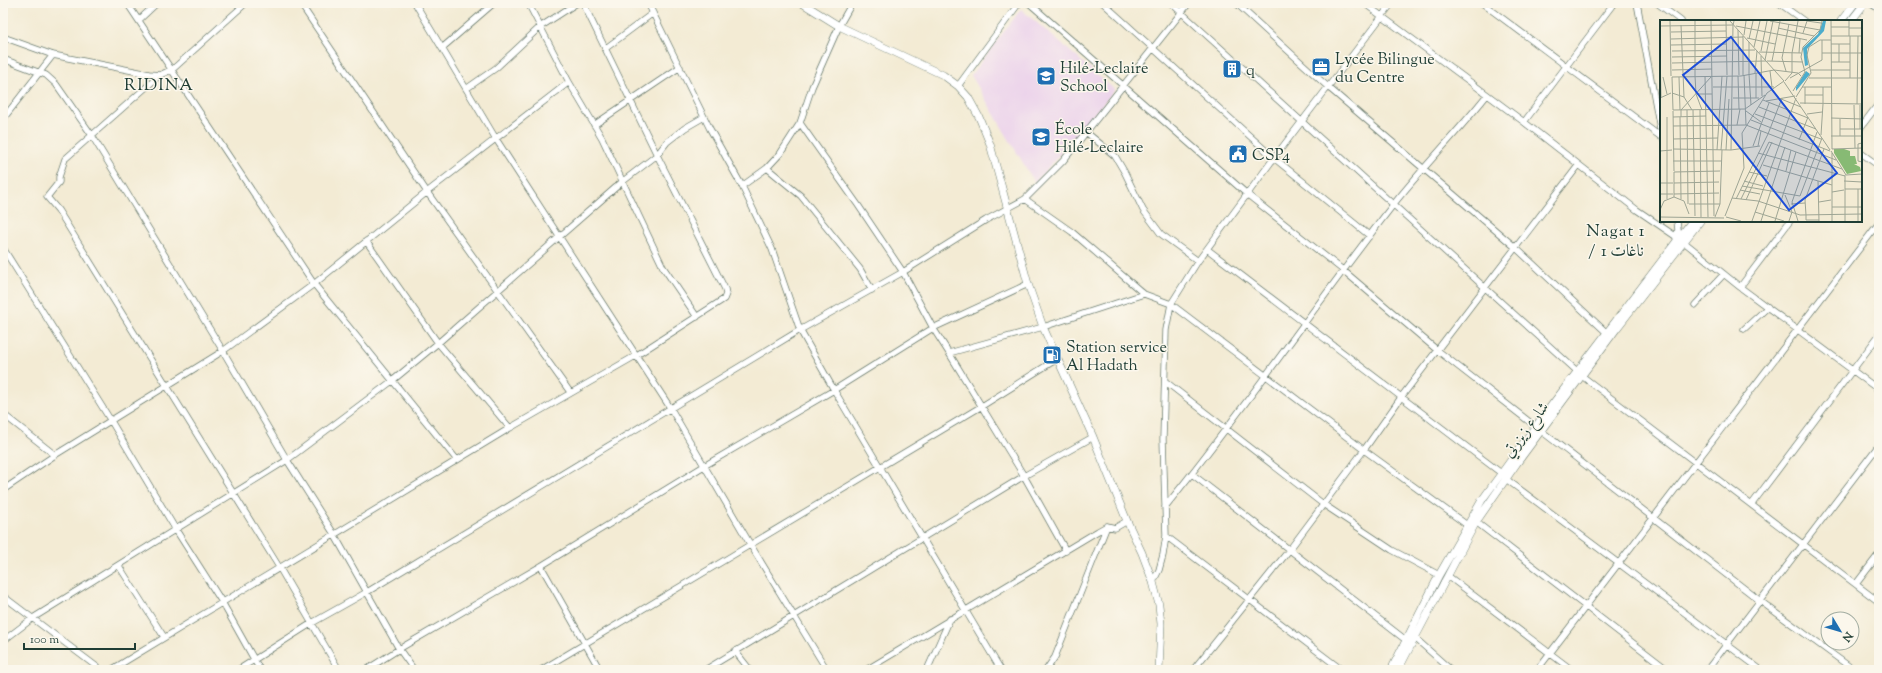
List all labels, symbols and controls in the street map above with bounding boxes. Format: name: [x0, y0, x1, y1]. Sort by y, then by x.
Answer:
inset map: [1660, 20, 1862, 222]
place label: Lycée Bilingue du Centre: [1335, 49, 1435, 90]
office icon: Lycée Bilingue du Centre: [1310, 56, 1332, 78]
place label: Hilé-Leclaire School: [1060, 58, 1148, 99]
building icon: q: [1221, 58, 1243, 80]
place label: q: [1246, 60, 1255, 83]
school or university icon: Hilé-Leclaire School: [1035, 65, 1057, 87]
district label: RIDINA: [124, 74, 194, 98]
place label: École Hilé-Leclaire: [1055, 119, 1143, 160]
school or university icon: École Hilé-Leclaire: [1030, 126, 1052, 148]
public building icon: CSP4: [1227, 143, 1249, 165]
place label: CSP4: [1252, 145, 1290, 168]
district label: Nagat 1 / ناغات 1: [1586, 220, 1646, 264]
place label: Station service Al Hadath: [1066, 337, 1167, 378]
fuel station icon: Station service Al Hadath: [1041, 344, 1063, 366]
street label: شارع زيزرتي: [1498, 398, 1556, 463]
north arrow: [1820, 611, 1860, 651]
scale bar: [24, 625, 135, 651]
text: N: [1838, 627, 1857, 645]
text: 100 m: [30, 631, 59, 649]

